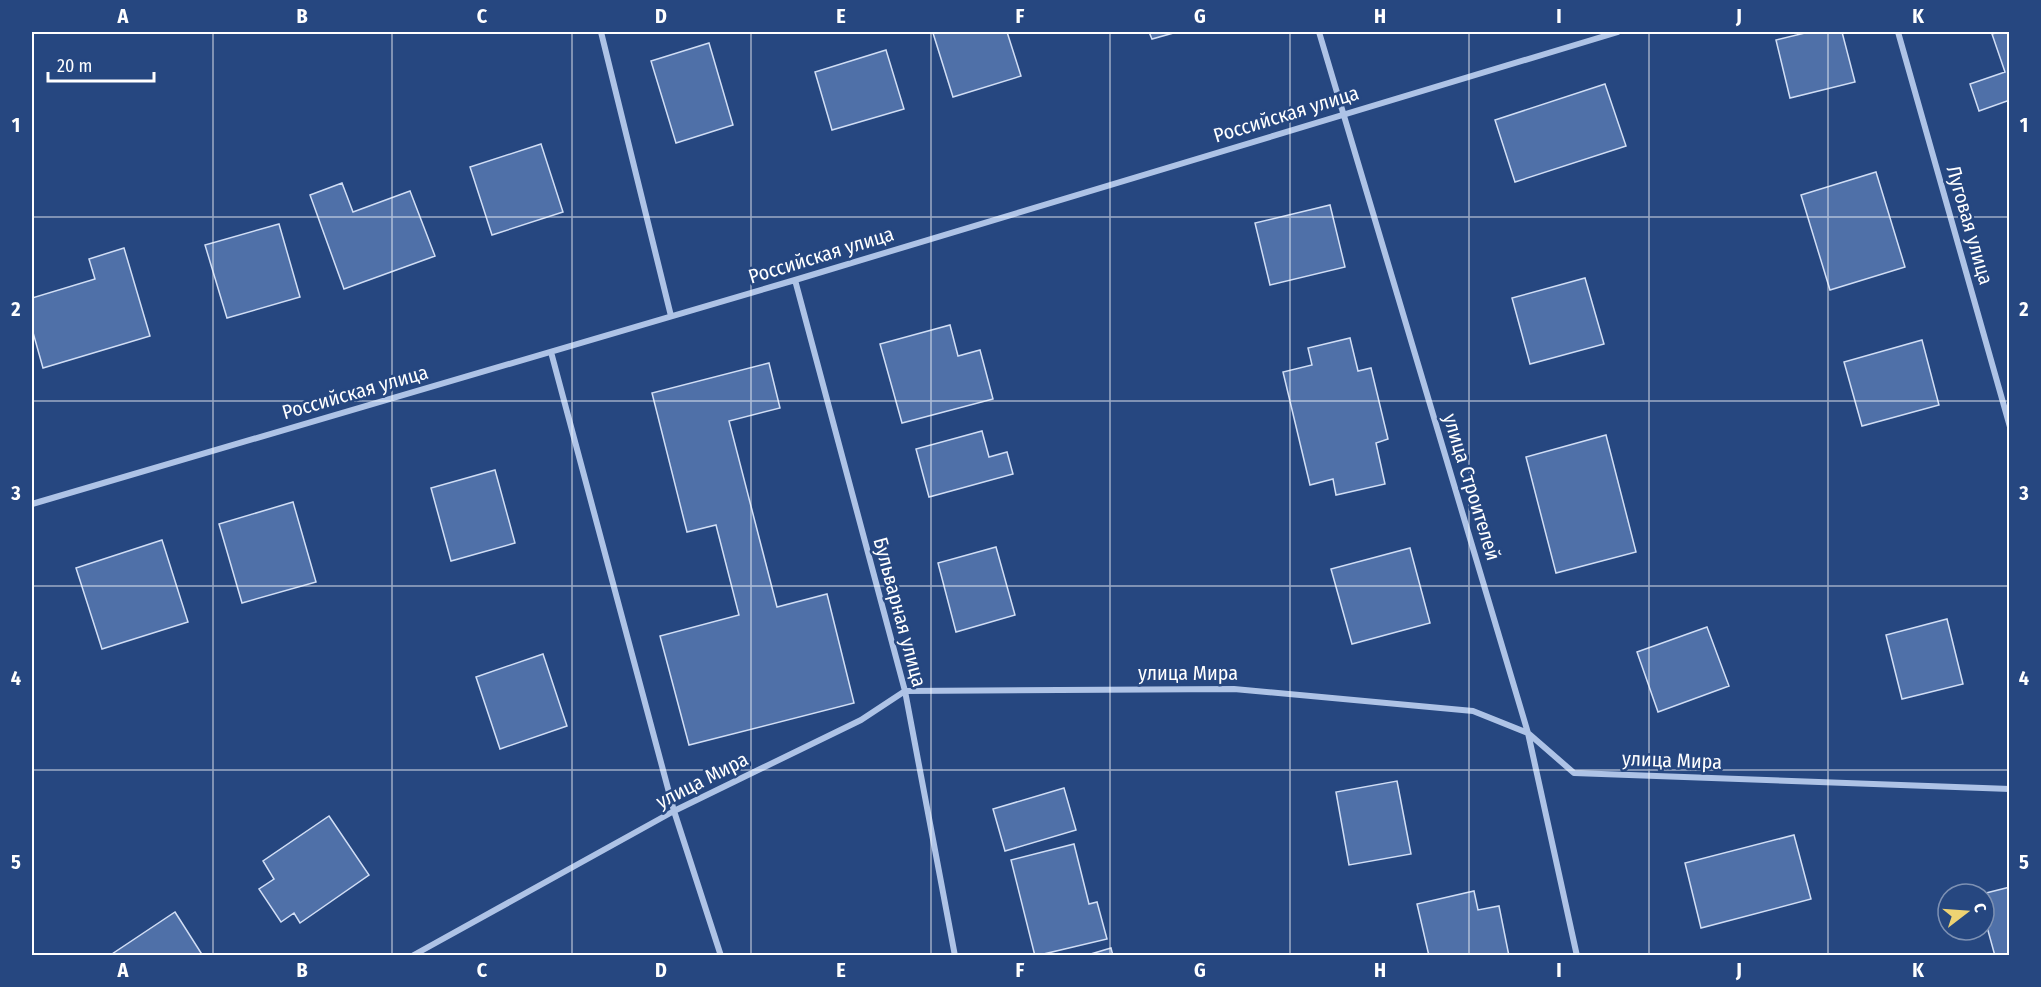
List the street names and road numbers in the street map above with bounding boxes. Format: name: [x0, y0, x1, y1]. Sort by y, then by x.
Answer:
street label: Российская улица: [1210, 80, 1362, 148]
street label: Луговая улица: [1942, 163, 1998, 287]
street label: Российская улица: [745, 221, 897, 289]
street label: Российская улица: [279, 360, 431, 424]
street label: улица Строителей: [1438, 411, 1506, 563]
street label: Бульварная улица: [868, 534, 932, 690]
street label: улица Мира: [1138, 661, 1238, 685]
street label: улица Мира: [1622, 746, 1722, 774]
street label: улица Мира: [652, 747, 752, 813]

